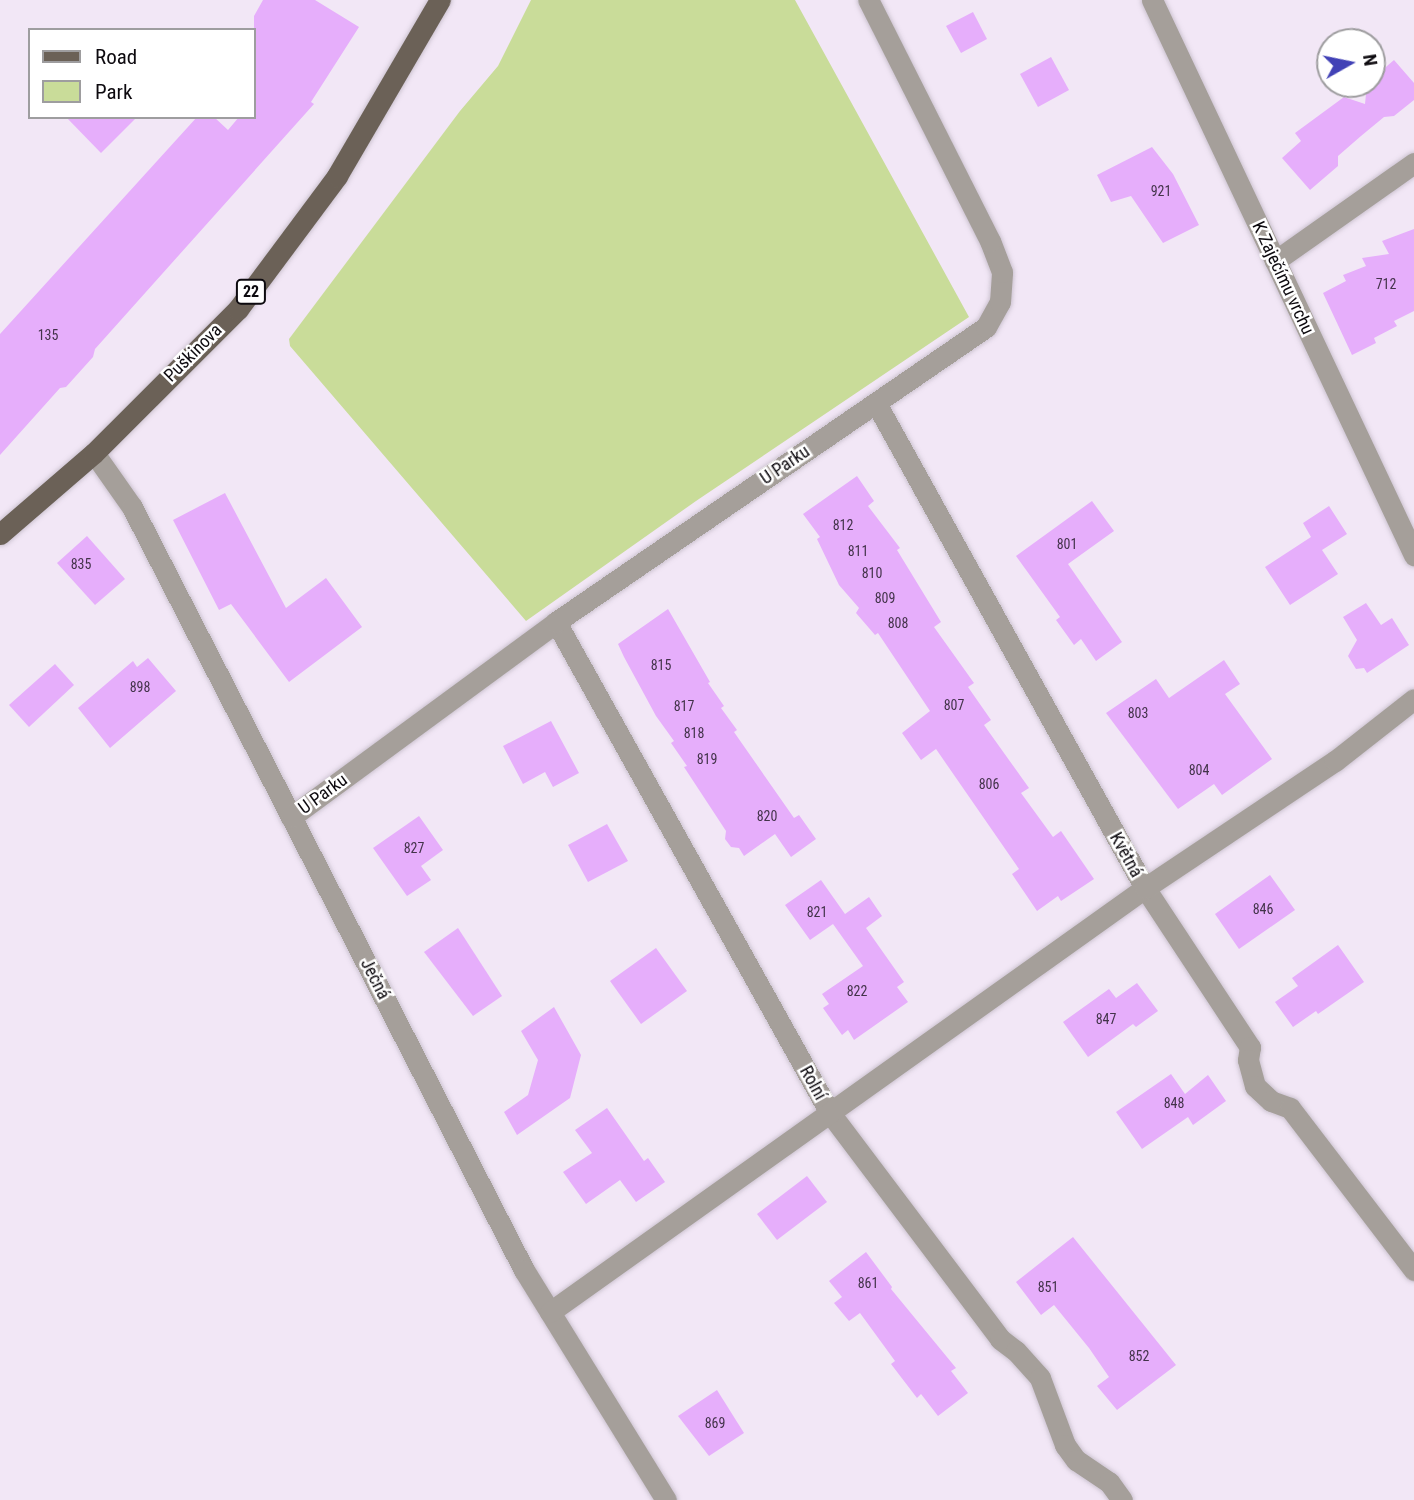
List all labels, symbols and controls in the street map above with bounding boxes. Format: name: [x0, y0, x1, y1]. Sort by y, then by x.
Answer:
legend: [28, 28, 256, 119]
north arrow: [1316, 28, 1386, 98]
text: Road: [95, 45, 137, 69]
text: N: [1358, 52, 1383, 67]
text: Park: [95, 80, 132, 104]
house number: 921: [1151, 183, 1171, 199]
street label: K Zaječímu vrchu: [1247, 218, 1319, 338]
house number: 712: [1376, 276, 1396, 292]
road number: 22: [235, 280, 267, 304]
street label: Puškinova: [160, 320, 226, 386]
house number: 135: [38, 327, 58, 343]
street label: U Parku: [756, 441, 814, 489]
house number: 812: [833, 517, 853, 533]
house number: 801: [1057, 536, 1077, 552]
house number: 811: [848, 543, 868, 559]
house number: 835: [71, 556, 91, 572]
house number: 810: [862, 565, 882, 581]
house number: 809: [875, 590, 895, 606]
house number: 808: [888, 615, 908, 631]
house number: 815: [651, 657, 671, 673]
house number: 898: [130, 679, 150, 695]
house number: 807: [944, 697, 964, 713]
house number: 817: [674, 698, 694, 714]
house number: 803: [1128, 705, 1148, 721]
house number: 818: [684, 725, 704, 741]
house number: 819: [697, 751, 717, 767]
house number: 804: [1189, 762, 1209, 778]
street label: U Parku: [294, 769, 352, 819]
house number: 806: [979, 776, 999, 792]
house number: 820: [757, 808, 777, 824]
street label: Květná: [1105, 829, 1147, 881]
house number: 827: [404, 840, 424, 856]
house number: 846: [1253, 901, 1273, 917]
house number: 821: [807, 904, 827, 920]
street label: Ječná: [356, 955, 394, 1003]
house number: 822: [847, 983, 867, 999]
house number: 847: [1096, 1011, 1116, 1027]
street label: Rolní: [795, 1062, 831, 1104]
house number: 848: [1164, 1095, 1184, 1111]
house number: 861: [858, 1275, 878, 1291]
house number: 851: [1038, 1279, 1058, 1295]
house number: 852: [1129, 1348, 1149, 1364]
house number: 869: [705, 1415, 725, 1431]

